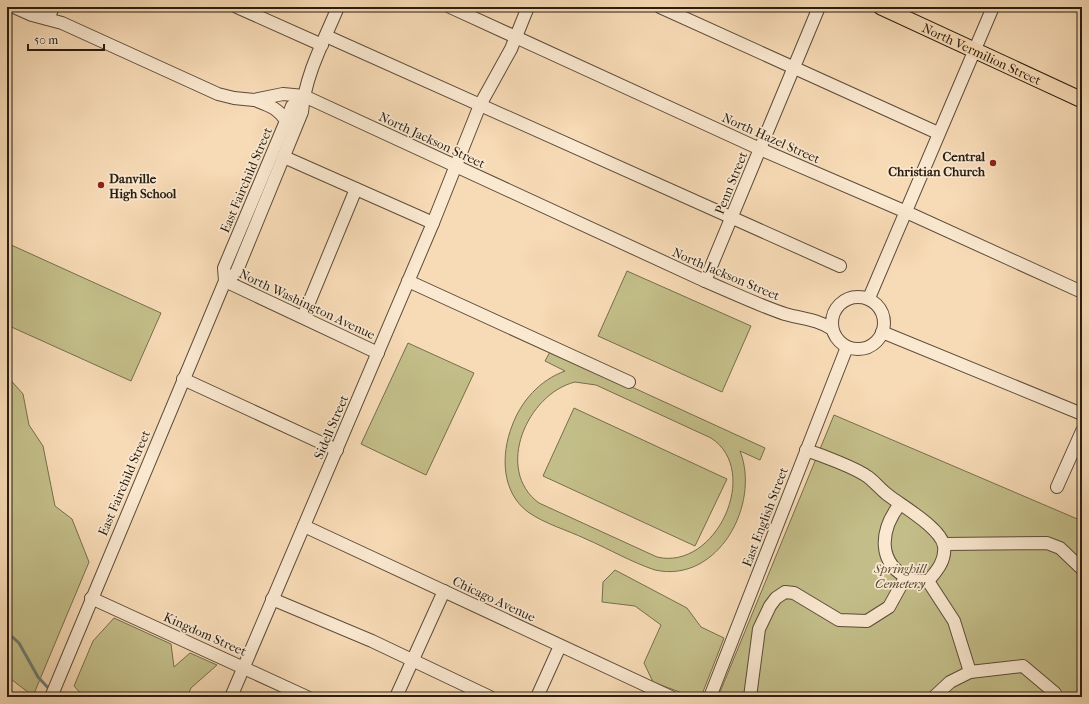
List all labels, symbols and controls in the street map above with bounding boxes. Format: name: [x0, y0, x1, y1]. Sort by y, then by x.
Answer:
street label: North Vermilion Street: [920, 20, 1044, 88]
scale bar: [28, 26, 104, 52]
text: 50 m: [34, 33, 58, 47]
street label: North Jackson Street: [377, 109, 488, 171]
street label: North Hazel Street: [720, 110, 823, 166]
street label: East Fairchild Street: [217, 125, 275, 235]
street label: Penn Street: [712, 149, 750, 216]
place label: Central Christian Church: [888, 149, 986, 179]
marker: Central Christian Church: [988, 158, 998, 168]
place label: Danville High School: [109, 171, 177, 202]
marker: Danville High School: [96, 180, 106, 190]
street label: North Jackson Street: [670, 245, 782, 304]
street label: North Washington Avenue: [237, 266, 378, 342]
street label: Sidell Street: [311, 392, 351, 461]
street label: East Fairchild Street: [95, 428, 153, 538]
street label: East English Street: [739, 465, 791, 569]
park label: Springhill Cemetery: [873, 561, 928, 591]
street label: Chicago Avenue: [450, 573, 538, 625]
street label: Kingdom Street: [161, 609, 249, 659]

